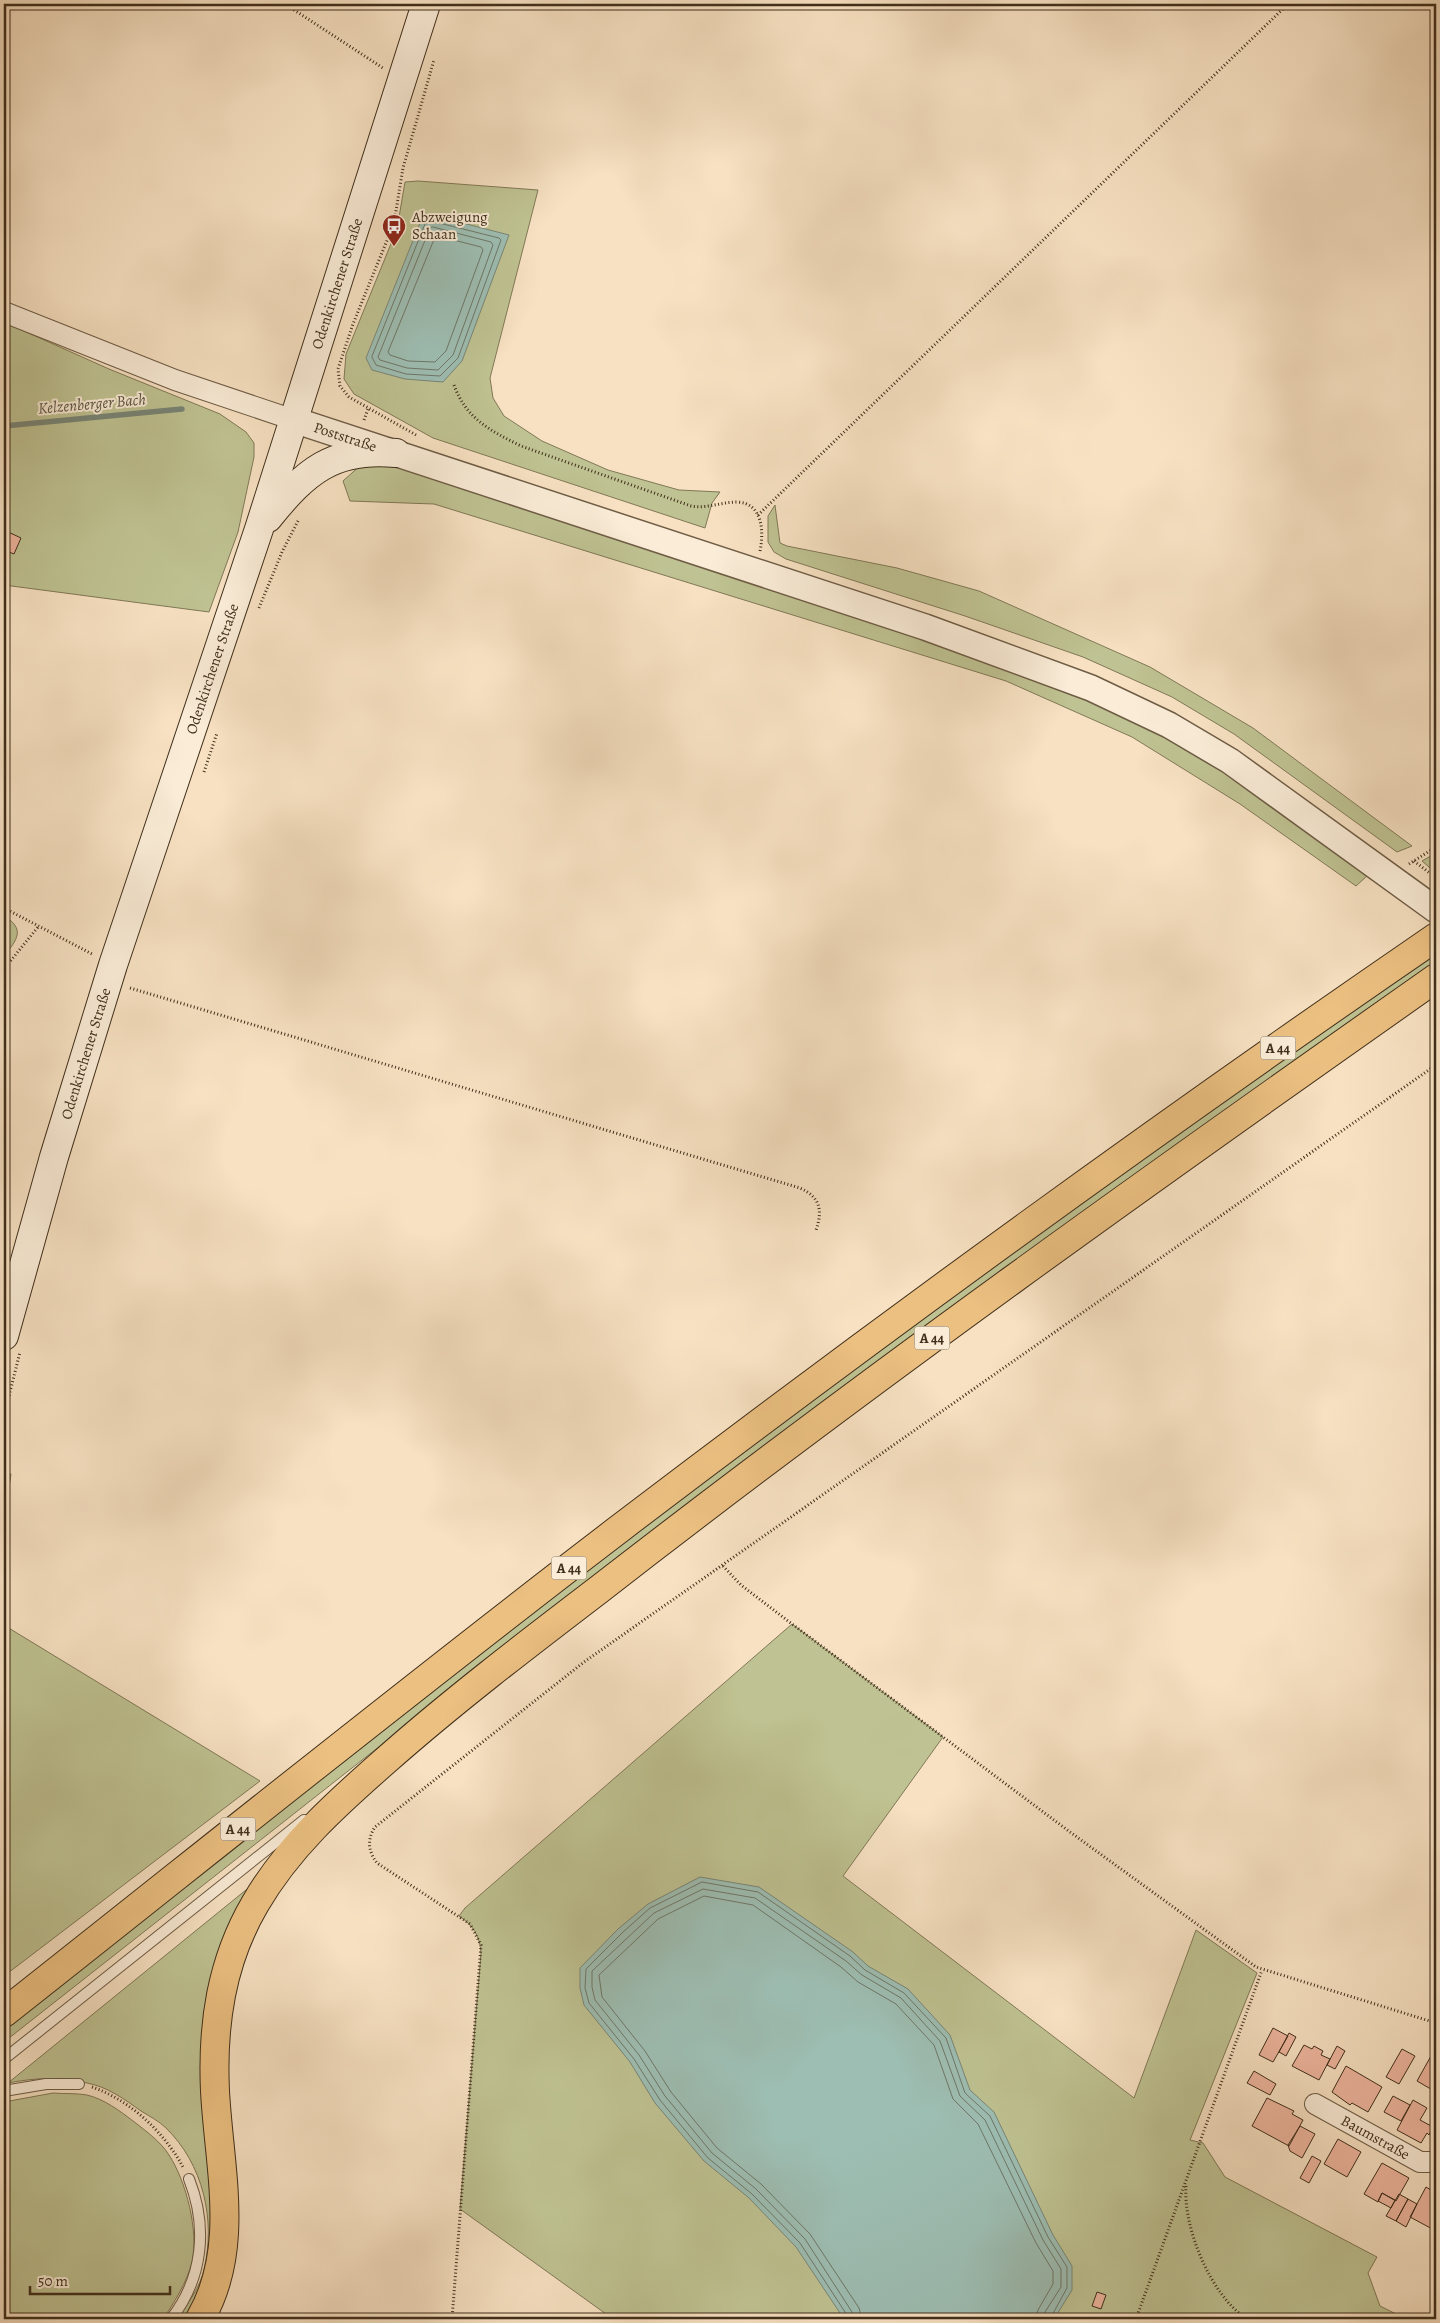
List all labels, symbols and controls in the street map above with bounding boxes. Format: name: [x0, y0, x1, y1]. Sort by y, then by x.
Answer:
place label: Abzweigung Schaan: [411, 207, 488, 244]
bus stop icon: Abzweigung Schaan: [381, 213, 407, 247]
street label: Odenkirchener Straße: [307, 215, 367, 352]
water label: Kelzenberger Bach: [37, 388, 147, 420]
street label: Poststraße: [311, 417, 380, 457]
street label: Odenkirchener Straße: [181, 601, 243, 737]
street label: Odenkirchener Straße: [56, 985, 115, 1122]
road number: A 44: [1260, 1036, 1296, 1060]
road number: A 44: [914, 1326, 950, 1350]
road number: A 44: [552, 1556, 586, 1580]
road number: A 44: [220, 1818, 256, 1840]
street label: Baumstraße: [1337, 2110, 1414, 2165]
scale bar: [30, 2263, 170, 2295]
text: 50 m: [38, 2271, 68, 2291]

